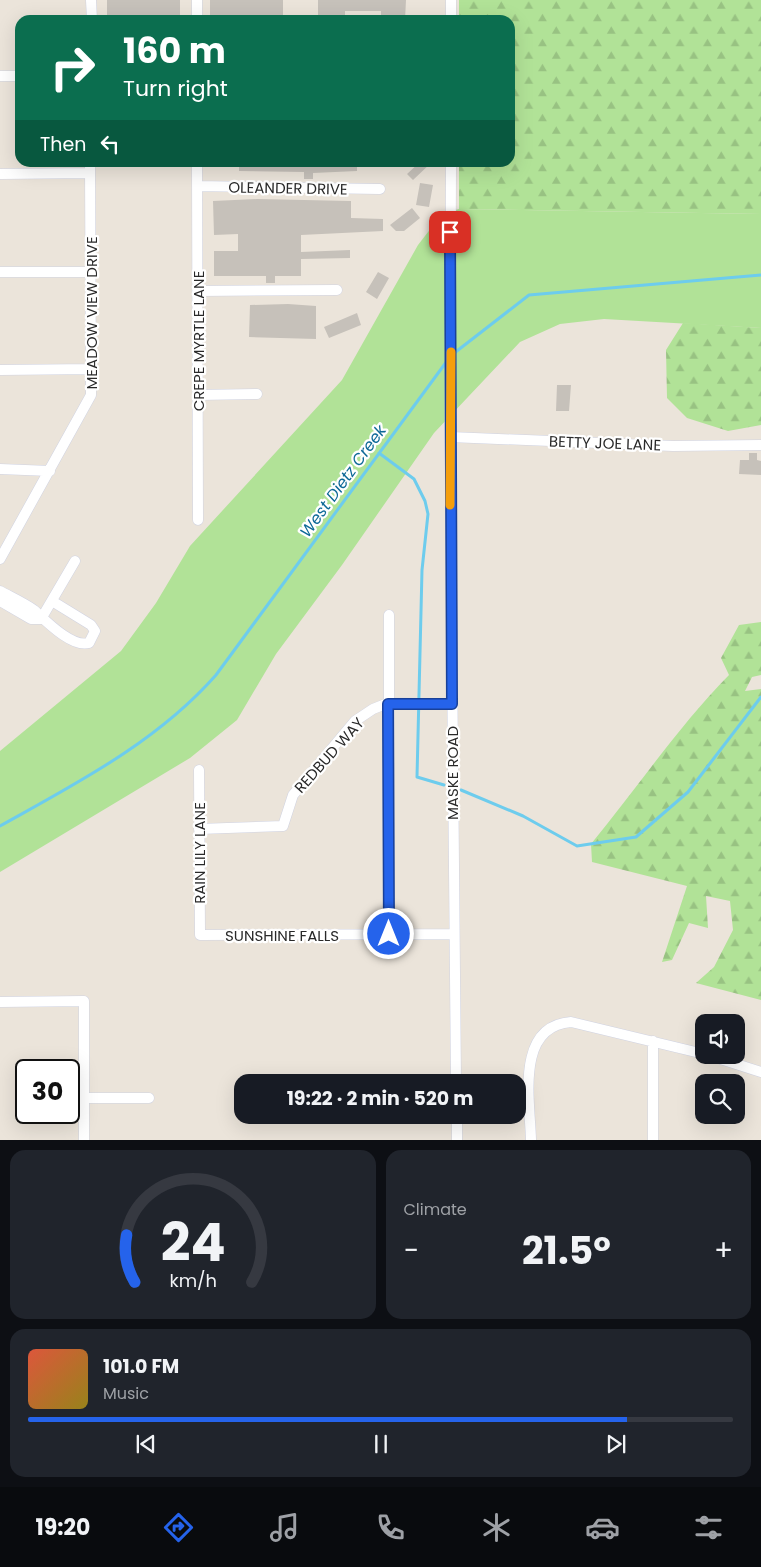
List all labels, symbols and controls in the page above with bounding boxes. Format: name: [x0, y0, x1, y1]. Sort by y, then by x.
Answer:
text: 160 m: [123, 26, 226, 75]
icon: right: [40, 35, 105, 100]
text: Turn right: [123, 73, 228, 104]
icon: left: [96, 130, 124, 158]
text: Then: [40, 131, 86, 158]
street label: OLEANDER DRIVE: [228, 176, 348, 200]
pin: [429, 211, 471, 253]
icon: arrive: [436, 218, 464, 246]
street label: MEADOW VIEW DRIVE: [81, 236, 102, 390]
street label: CREPE MYRTLE LANE: [188, 271, 209, 411]
water label: West Dietz Creek: [294, 419, 392, 542]
street label: BETTY JOE LANE: [549, 431, 661, 455]
street label: REDBUD WAY: [289, 713, 369, 797]
street label: MASKE ROAD: [442, 726, 463, 820]
street label: RAIN LILY LANE: [189, 802, 210, 904]
position arrow: [362, 907, 414, 959]
street label: SUNSHINE FALLS: [225, 925, 339, 946]
map controls: [695, 1014, 745, 1124]
button: sound: [695, 1014, 745, 1064]
speed limit sign: 30: [15, 1059, 80, 1124]
button: search: [695, 1074, 745, 1124]
text: 19:22 · 2 min · 520 m: [287, 1085, 473, 1112]
text: Climate: [404, 1198, 467, 1221]
text: 24: [160, 1206, 225, 1279]
text: 21.5°: [522, 1224, 611, 1277]
text: −: [404, 1231, 419, 1270]
text: +: [714, 1231, 733, 1270]
text: km/h: [169, 1268, 217, 1293]
text: 101.0 FM: [103, 1353, 179, 1380]
text: Music: [103, 1382, 149, 1405]
icon: previous: [132, 1430, 160, 1458]
icon: pause: [367, 1430, 395, 1458]
icon: next: [602, 1430, 630, 1458]
icon: directions: [161, 1510, 196, 1545]
icon: music: [267, 1510, 302, 1545]
icon: phone: [373, 1510, 408, 1545]
icon: climate: [479, 1510, 514, 1545]
icon: car: [585, 1510, 620, 1545]
icon: filters: [691, 1510, 726, 1545]
text: 19:20: [35, 1512, 90, 1543]

